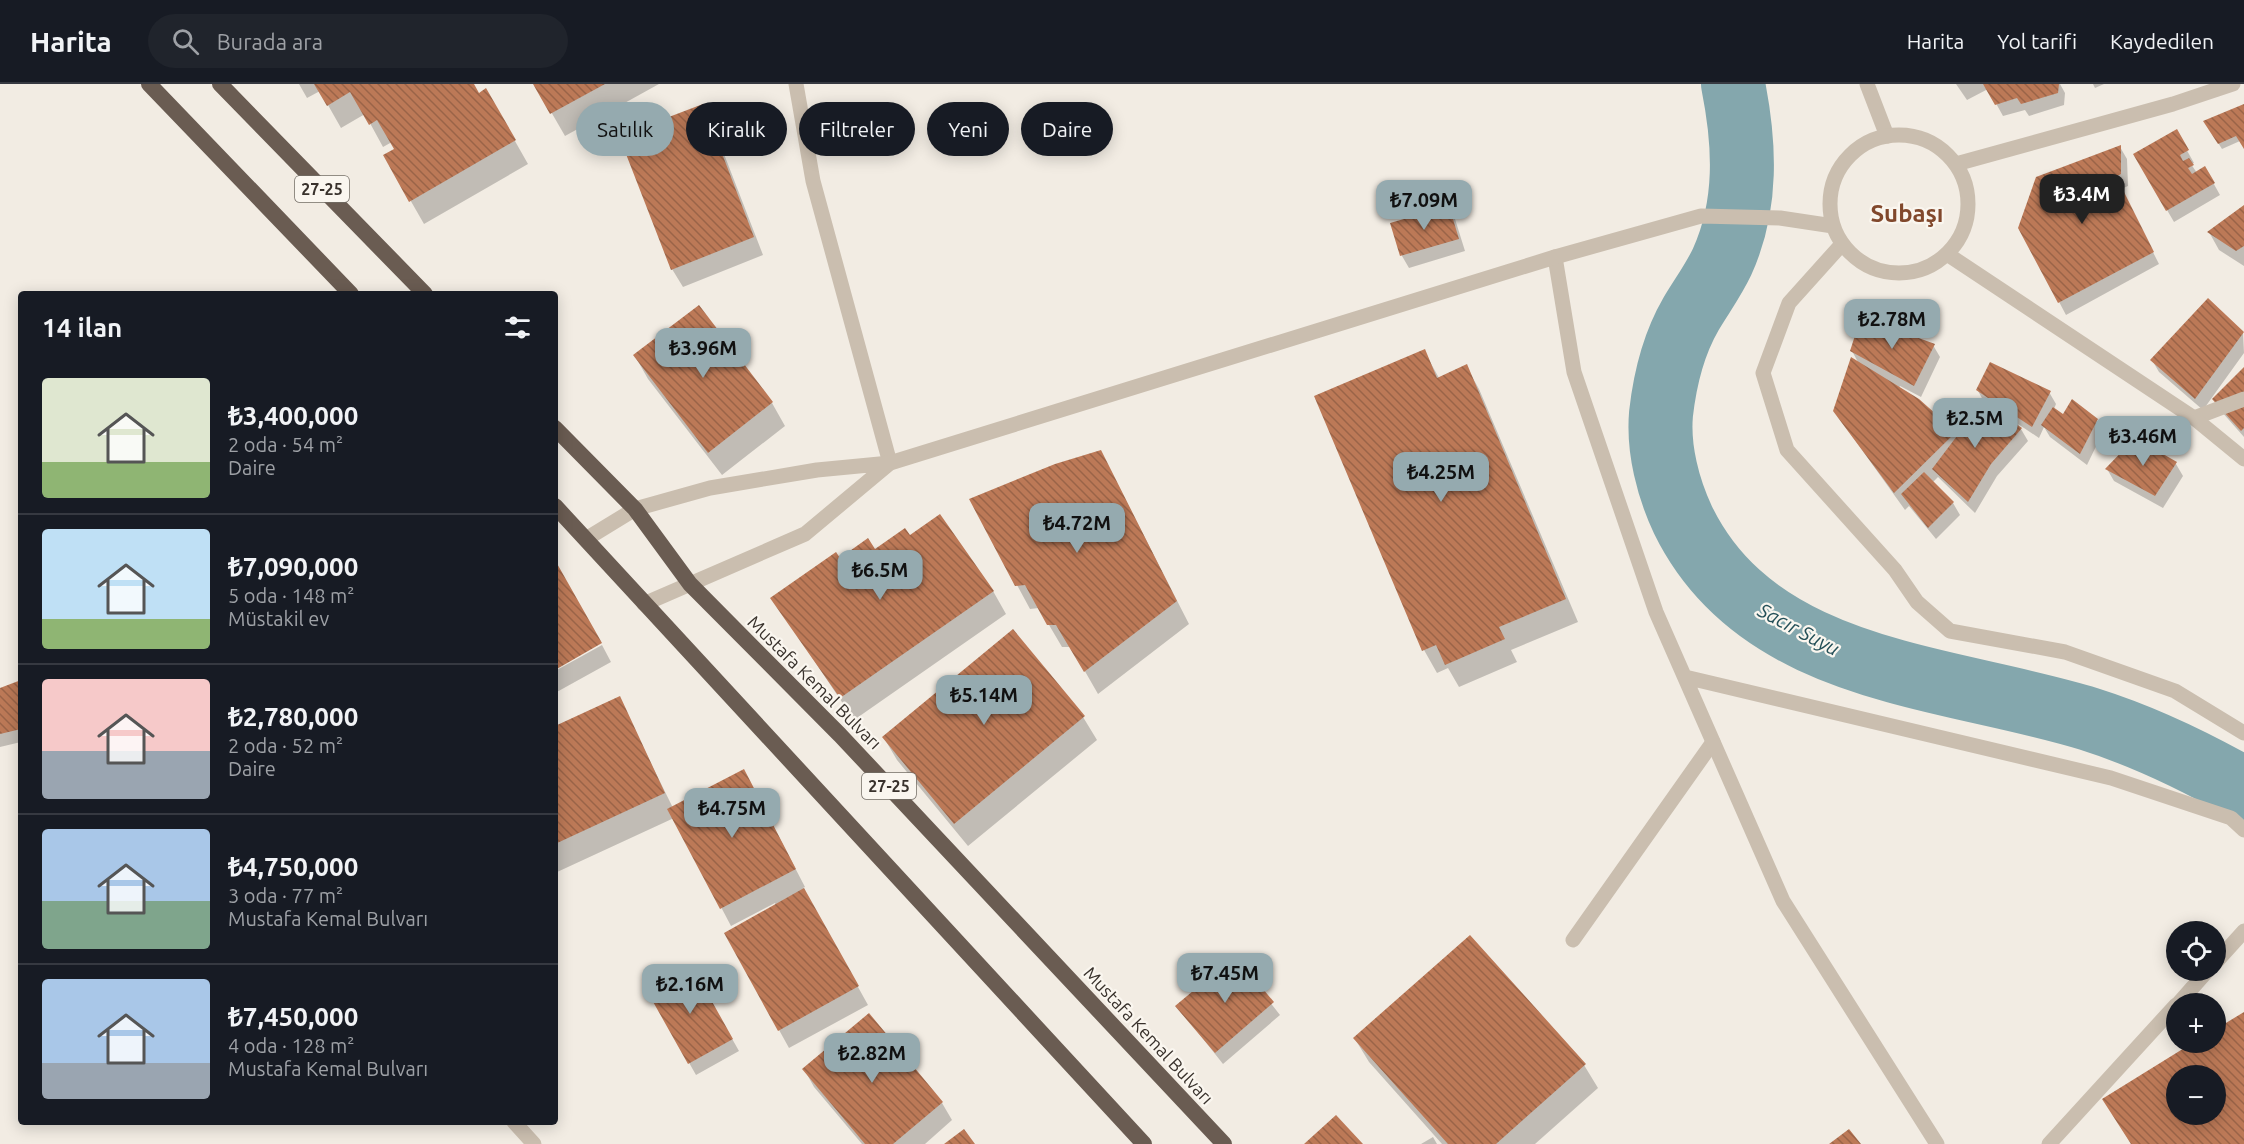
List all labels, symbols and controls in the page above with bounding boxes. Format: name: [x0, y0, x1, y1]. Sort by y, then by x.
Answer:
search box: [148, 14, 568, 68]
icon: search: [169, 25, 202, 58]
text: Harita: [30, 26, 112, 57]
text: Burada ara: [217, 29, 323, 54]
text: Harita: [1907, 29, 1964, 53]
text: Yol tarifi: [1997, 29, 2077, 53]
text: Kaydedilen: [2110, 29, 2214, 53]
chip: Satılık: [576, 102, 674, 156]
chip: Kiralık: [686, 102, 787, 156]
chip: Filtreler: [799, 102, 915, 156]
chip: Yeni: [927, 102, 1009, 156]
chip: Daire: [1021, 102, 1113, 156]
pin: ₺3.4M: [2040, 174, 2124, 225]
road number: 27-25: [295, 176, 349, 202]
pin: ₺7.09M: [1375, 180, 1473, 231]
text: ₺3.4M: [2054, 182, 2110, 205]
text: ₺7.09M: [1390, 188, 1458, 211]
district label: Subaşı: [1870, 200, 1944, 227]
pin: ₺2.78M: [1843, 299, 1941, 350]
text: ₺2.78M: [1858, 307, 1926, 330]
icon: filters: [501, 311, 534, 344]
text: 14 ilan: [42, 313, 122, 342]
pin: ₺3.96M: [654, 328, 752, 379]
text: ₺3.96M: [669, 336, 737, 359]
pin: ₺2.5M: [1933, 398, 2017, 449]
text: ₺3,400,000: [228, 401, 358, 430]
icon: home: [90, 402, 162, 474]
text: ₺2.5M: [1947, 406, 2003, 429]
pin: ₺3.46M: [2094, 416, 2192, 467]
text: ₺3.46M: [2109, 424, 2177, 447]
text: 2 oda · 54 m²: [228, 433, 343, 456]
pin: ₺4.25M: [1392, 452, 1490, 503]
text: Daire: [228, 456, 276, 479]
text: ₺4.25M: [1407, 460, 1475, 483]
pin: ₺4.72M: [1028, 503, 1126, 554]
text: ₺4.72M: [1043, 511, 1111, 534]
pin: ₺6.5M: [838, 550, 922, 601]
text: ₺7,090,000: [228, 552, 358, 581]
icon: home: [90, 553, 162, 625]
text: ₺6.5M: [852, 558, 908, 581]
text: 5 oda · 148 m²: [228, 584, 354, 607]
water label: Sacır Suyu: [1754, 598, 1844, 660]
text: Müstakil ev: [228, 607, 329, 630]
street label: Mustafa Kemal Bulvarı: [744, 611, 886, 753]
pin: ₺5.14M: [935, 675, 1033, 726]
text: ₺5.14M: [950, 683, 1018, 706]
text: ₺2,780,000: [228, 702, 358, 731]
icon: home: [90, 703, 162, 775]
text: 2 oda · 52 m²: [228, 734, 343, 757]
text: Daire: [228, 757, 276, 780]
road number: 27-25: [862, 773, 916, 799]
pin: ₺4.75M: [683, 788, 781, 839]
text: ₺4.75M: [698, 796, 766, 819]
text: ₺4,750,000: [228, 852, 358, 881]
icon: home: [90, 853, 162, 925]
text: 3 oda · 77 m²: [228, 884, 343, 907]
text: Mustafa Kemal Bulvarı: [228, 907, 428, 930]
map controls: [2166, 921, 2226, 1125]
button: locate: [2166, 921, 2226, 981]
pin: ₺7.45M: [1176, 953, 1274, 1004]
text: ₺7.45M: [1191, 961, 1259, 984]
street label: Mustafa Kemal Bulvarı: [1080, 962, 1218, 1108]
pin: ₺2.16M: [641, 964, 739, 1015]
text: ₺2.16M: [656, 972, 724, 995]
button: +: [2166, 993, 2226, 1053]
text: ₺7,450,000: [228, 1002, 358, 1031]
icon: home: [90, 1003, 162, 1075]
pin: ₺2.82M: [823, 1033, 921, 1084]
text: 4 oda · 128 m²: [228, 1034, 354, 1057]
text: ₺2.82M: [838, 1041, 906, 1064]
text: Mustafa Kemal Bulvarı: [228, 1057, 428, 1080]
button: −: [2166, 1065, 2226, 1125]

